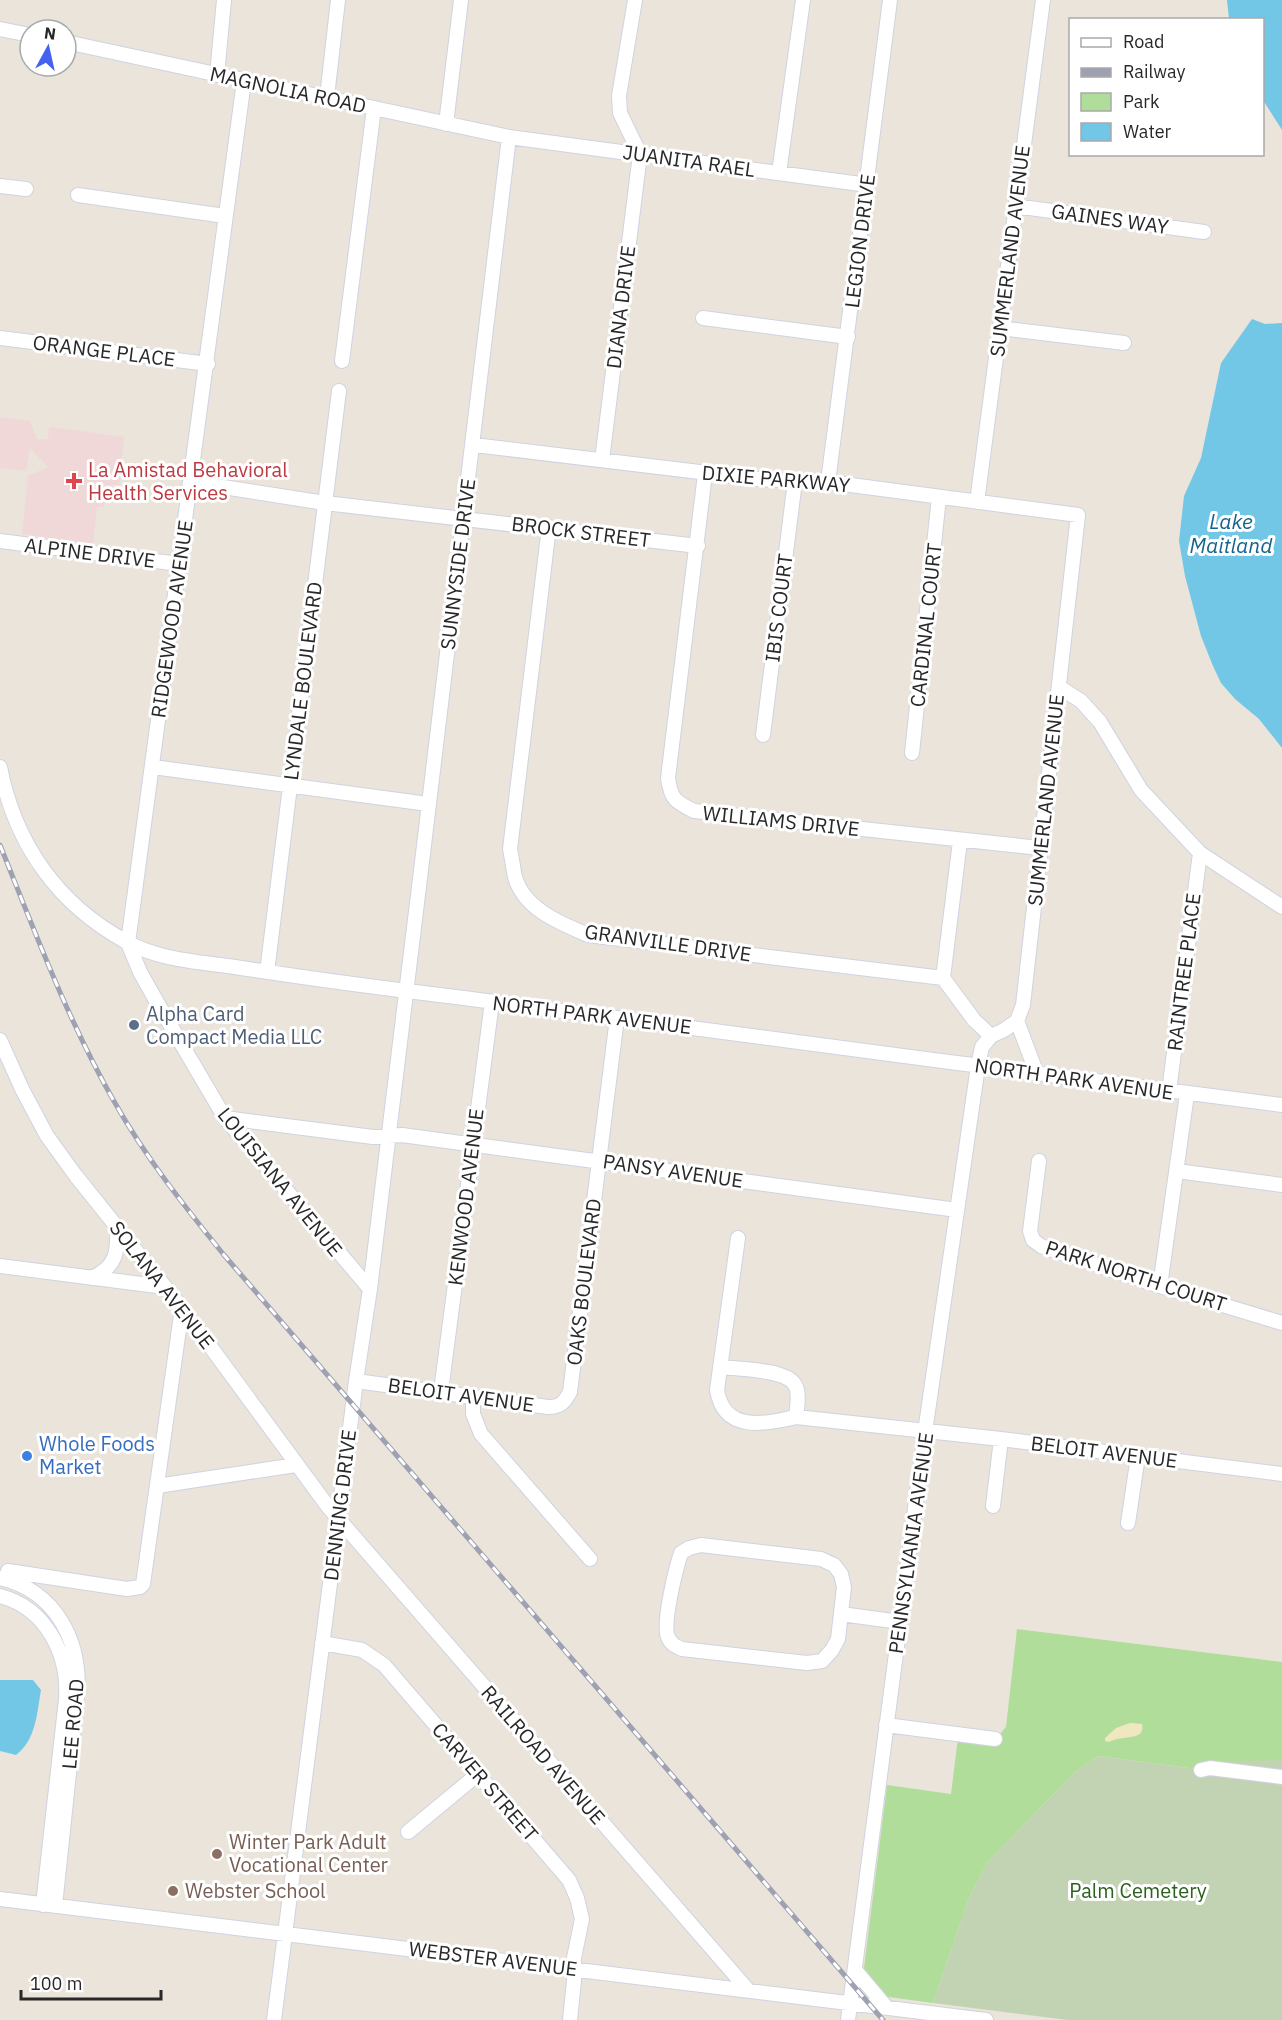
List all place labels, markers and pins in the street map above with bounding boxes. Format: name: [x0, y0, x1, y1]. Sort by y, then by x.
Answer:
place label: La Amistad Behavioral Health Services: [88, 456, 288, 506]
marker: La Amistad Behavioral Health Services: [65, 472, 83, 490]
place label: Alpha Card Compact Media LLC: [146, 1000, 322, 1050]
marker: Alpha Card Compact Media LLC: [127, 1018, 141, 1032]
place label: Whole Foods Market: [39, 1430, 155, 1480]
marker: Whole Foods Market: [20, 1449, 34, 1463]
place label: Winter Park Adult Vocational Center: [229, 1828, 388, 1878]
marker: Winter Park Adult Vocational Center: [210, 1847, 224, 1861]
place label: Webster School: [185, 1877, 326, 1904]
marker: Webster School: [166, 1884, 180, 1898]

